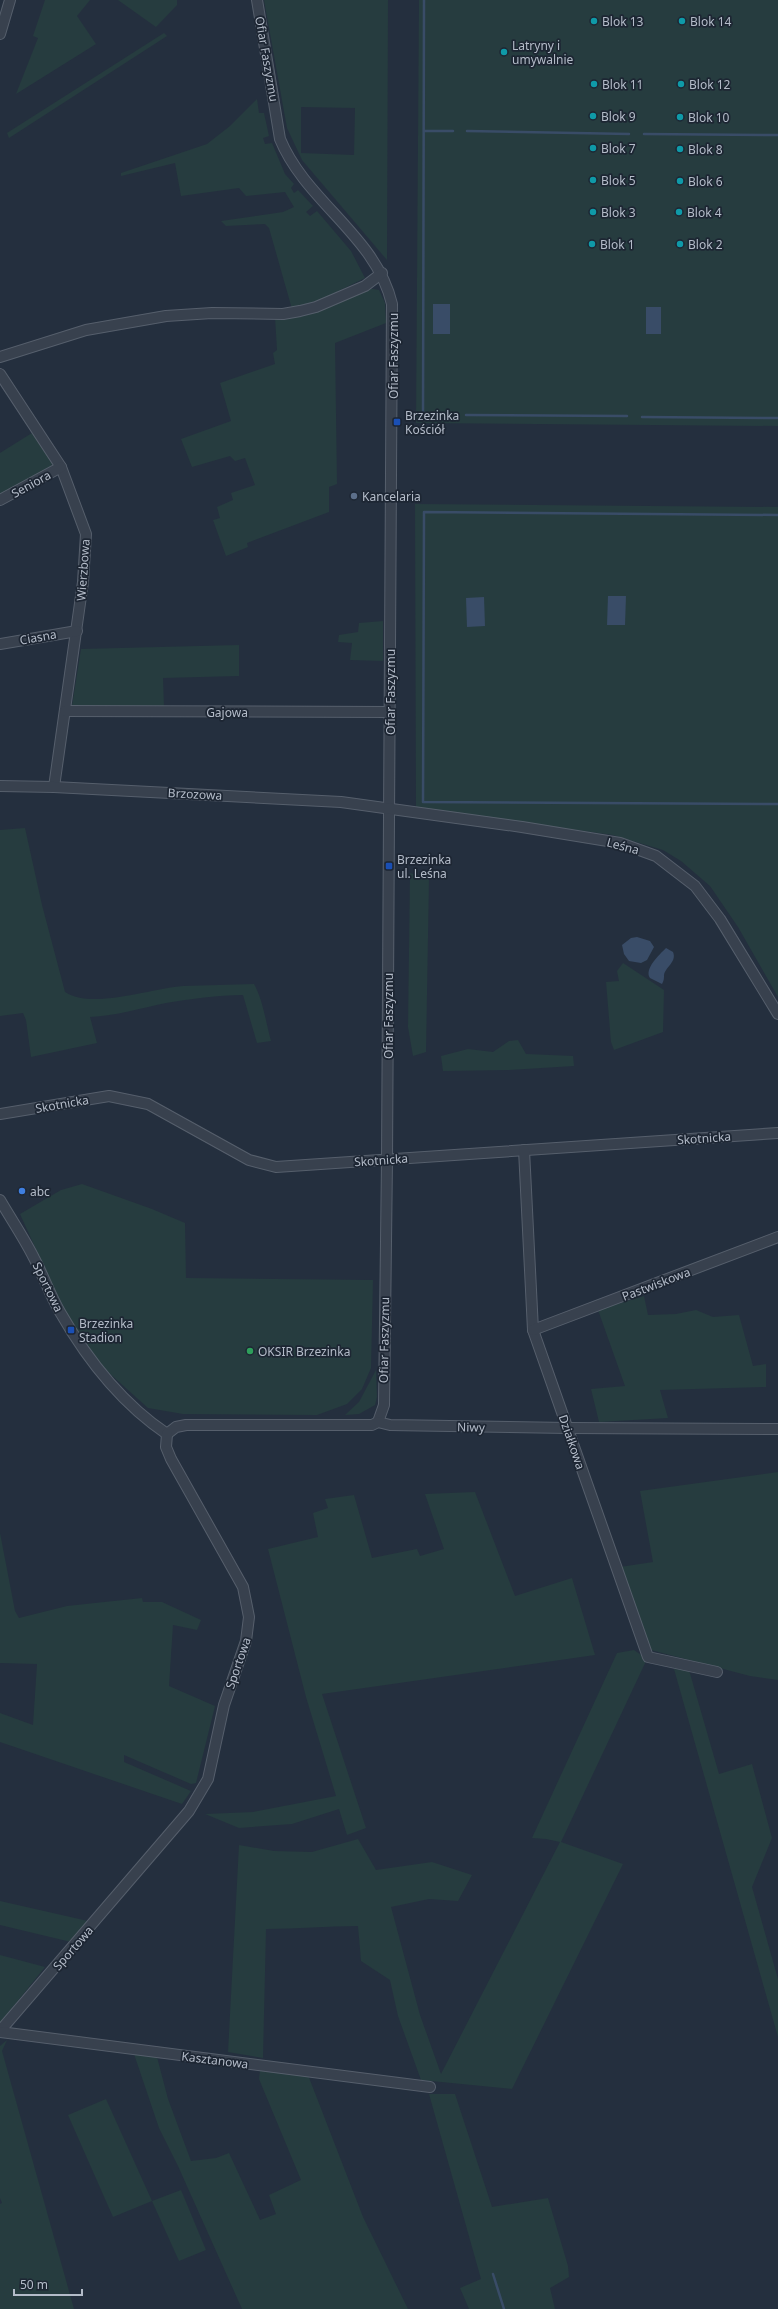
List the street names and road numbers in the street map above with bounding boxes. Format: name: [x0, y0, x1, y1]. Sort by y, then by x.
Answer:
street label: Ofiar Faszyzmu: [251, 15, 283, 103]
street label: Ofiar Faszyzmu: [385, 313, 402, 399]
street label: Seniora: [8, 466, 54, 502]
street label: Wierzbowa: [72, 538, 94, 602]
street label: Ciasna: [18, 625, 58, 649]
street label: Ofiar Faszyzmu: [382, 649, 399, 735]
street label: Gajowa: [206, 704, 248, 721]
street label: Brzozowa: [167, 784, 223, 804]
street label: Leśna: [605, 834, 641, 858]
street label: Ofiar Faszyzmu: [380, 973, 397, 1059]
street label: Skotnicka: [34, 1091, 90, 1117]
street label: Skotnicka: [676, 1128, 732, 1148]
street label: Skotnicka: [353, 1150, 409, 1170]
street label: Sportowa: [29, 1259, 67, 1315]
street label: Pastwiskowa: [619, 1263, 693, 1305]
street label: Ofiar Faszyzmu: [375, 1297, 393, 1383]
street label: Działkowa: [555, 1412, 589, 1472]
street label: Niwy: [457, 1418, 486, 1436]
street label: Sportowa: [221, 1635, 255, 1691]
street label: Sportowa: [49, 1922, 97, 1974]
street label: Kasztanowa: [181, 2047, 249, 2073]

